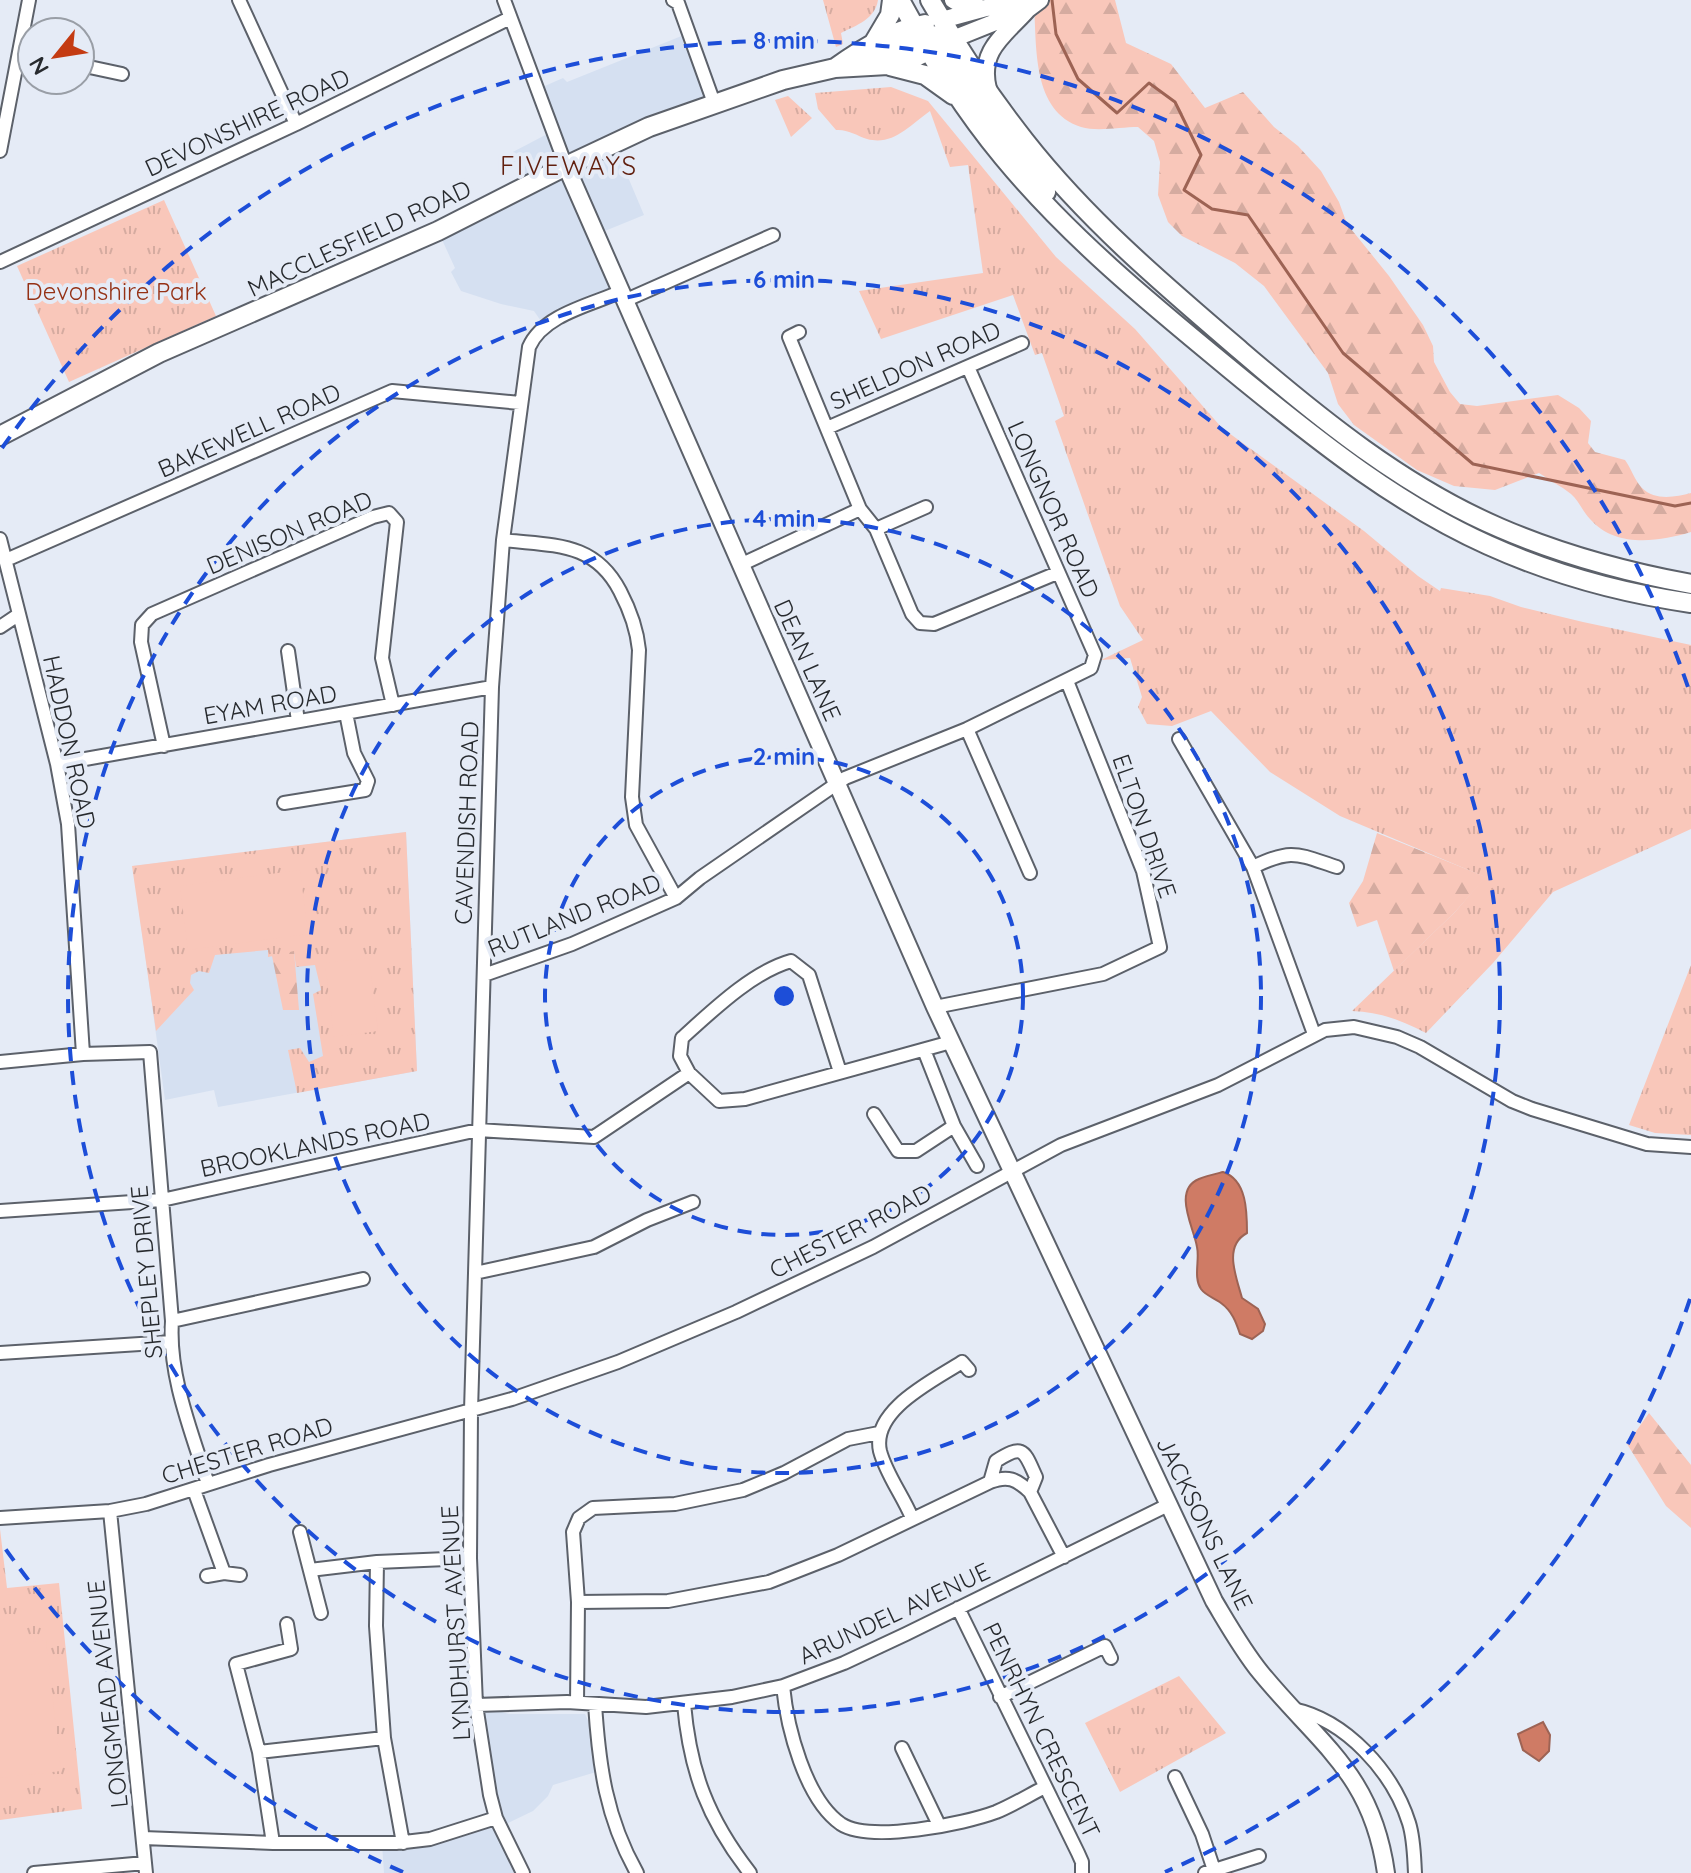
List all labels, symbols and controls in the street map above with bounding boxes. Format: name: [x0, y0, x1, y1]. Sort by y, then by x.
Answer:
north arrow: [16, 16, 96, 96]
text: 8 min: [753, 25, 815, 55]
text: N: [23, 52, 55, 80]
street label: DEVONSHIRE ROAD: [140, 61, 354, 183]
district label: FIVEWAYS: [500, 149, 638, 182]
street label: MACCLESFIELD ROAD: [242, 173, 476, 303]
text: 6 min: [753, 264, 815, 294]
park label: Devonshire Park: [25, 276, 207, 306]
street label: SHELDON ROAD: [825, 314, 1005, 416]
street label: BAKEWELL ROAD: [153, 376, 345, 484]
street label: LONGNOR ROAD: [1002, 416, 1106, 602]
street label: DENISON ROAD: [202, 484, 376, 580]
text: 4 min: [753, 503, 815, 533]
street label: DEAN LANE: [768, 595, 848, 725]
street label: HADDON ROAD: [37, 652, 103, 832]
street label: EYAM ROAD: [201, 678, 339, 730]
street label: CAVENDISH ROAD: [447, 721, 485, 925]
text: 2 min: [753, 741, 815, 771]
street label: ELTON DRIVE: [1106, 750, 1184, 902]
street label: RUTLAND ROAD: [483, 867, 665, 963]
centre of rings: [770, 982, 798, 1010]
street label: BROOKLANDS ROAD: [197, 1105, 433, 1183]
street label: CHESTER ROAD: [764, 1177, 936, 1285]
street label: SHEPLEY DRIVE: [123, 1184, 169, 1360]
street label: CHESTER ROAD: [158, 1410, 336, 1490]
street label: JACKSONS LANE: [1150, 1431, 1260, 1615]
street label: LYNDHURST AVENUE: [434, 1505, 476, 1741]
street label: ARUNDEL AVENUE: [794, 1556, 994, 1670]
street label: LONGMEAD AVENUE: [80, 1579, 134, 1809]
street label: PENRHYN CRESCENT: [977, 1617, 1107, 1843]

